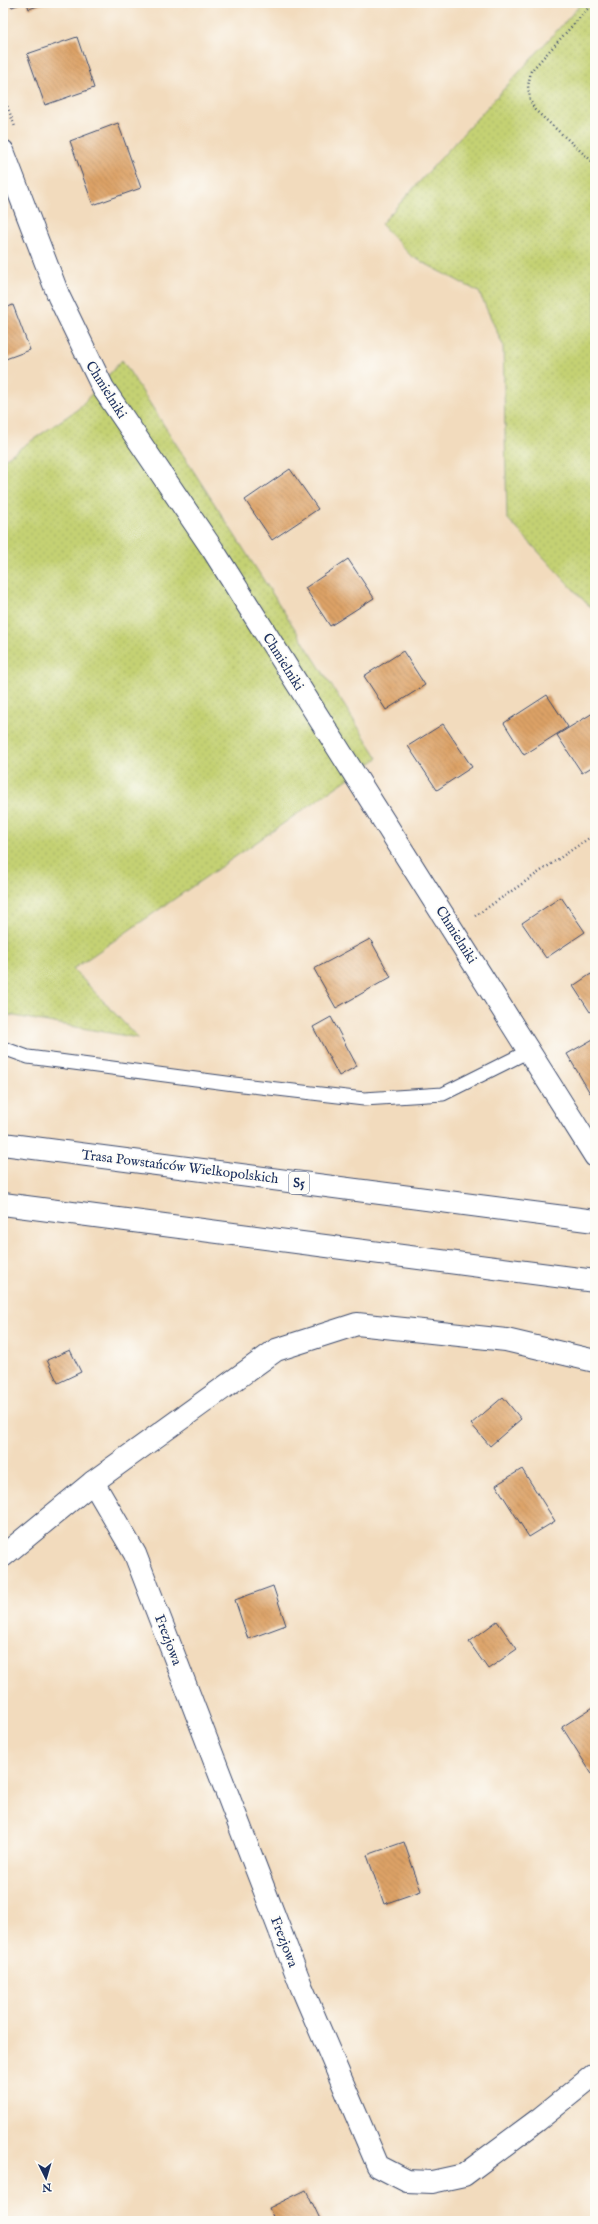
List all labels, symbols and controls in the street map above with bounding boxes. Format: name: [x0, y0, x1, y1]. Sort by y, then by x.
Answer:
street label: Chmielniki: [81, 358, 131, 422]
street label: Chmielniki: [258, 630, 308, 694]
street label: Chmielniki: [431, 903, 481, 967]
street label: Trasa Powstańców Wielkopolskich: [80, 1146, 280, 1188]
road number: S5: [289, 1172, 309, 1194]
street label: Frezjowa: [150, 1612, 186, 1669]
street label: Frezjowa: [266, 1914, 302, 1971]
north arrow: [26, 2158, 66, 2198]
text: N: [41, 2179, 53, 2194]

